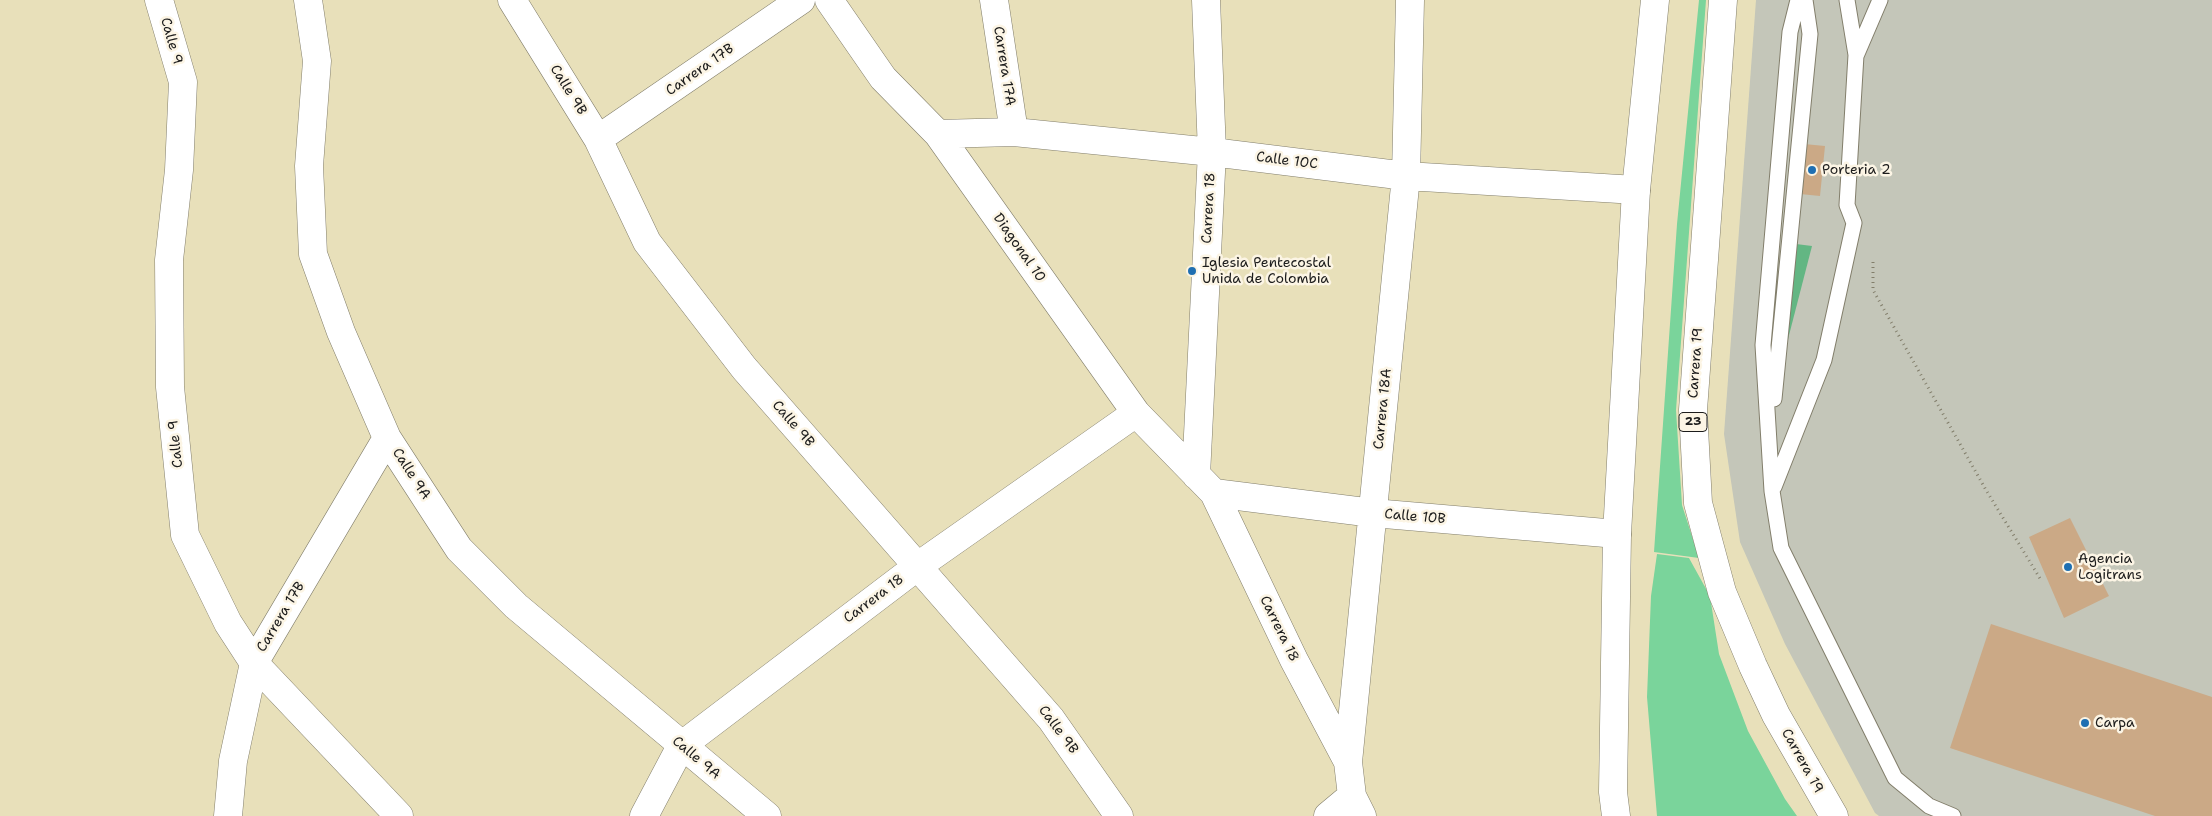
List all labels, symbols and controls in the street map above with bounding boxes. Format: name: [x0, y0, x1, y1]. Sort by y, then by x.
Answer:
street label: Calle 9: [156, 16, 186, 66]
street label: Carrera 17A: [989, 25, 1019, 107]
street label: Carrera 17B: [663, 40, 737, 100]
street label: Calle 9B: [546, 62, 590, 118]
street label: Calle 10C: [1255, 149, 1319, 173]
place label: Porteria 2: [1822, 162, 1891, 178]
marker: Porteria 2: [1806, 164, 1818, 176]
street label: Carrera 18: [1199, 172, 1219, 244]
street label: Diagonal 10: [989, 210, 1049, 286]
place label: Iglesia Pentecostal Unida de Colombia: [1202, 255, 1331, 288]
marker: Iglesia Pentecostal Unida de Colombia: [1186, 265, 1198, 277]
street label: Carrera 19: [1685, 327, 1707, 399]
street label: Carrera 18A: [1370, 368, 1396, 450]
street label: Calle 9B: [768, 397, 818, 451]
road number: 23: [1679, 412, 1707, 432]
street label: Calle 9: [165, 419, 187, 469]
street label: Calle 9A: [388, 445, 434, 503]
street label: Calle 10B: [1384, 506, 1446, 528]
place label: Agencia Logitrans: [2078, 551, 2142, 584]
marker: Agencia Logitrans: [2062, 561, 2074, 573]
street label: Carrera 18: [841, 571, 907, 627]
street label: Carrera 17B: [253, 579, 309, 655]
street label: Carrera 18: [1256, 593, 1302, 665]
street label: Calle 9B: [1034, 703, 1082, 757]
place label: Carpa: [2095, 715, 2135, 731]
marker: Carpa: [2079, 717, 2091, 729]
street label: Carrera 19: [1777, 726, 1827, 796]
street label: Calle 9A: [668, 733, 724, 783]

